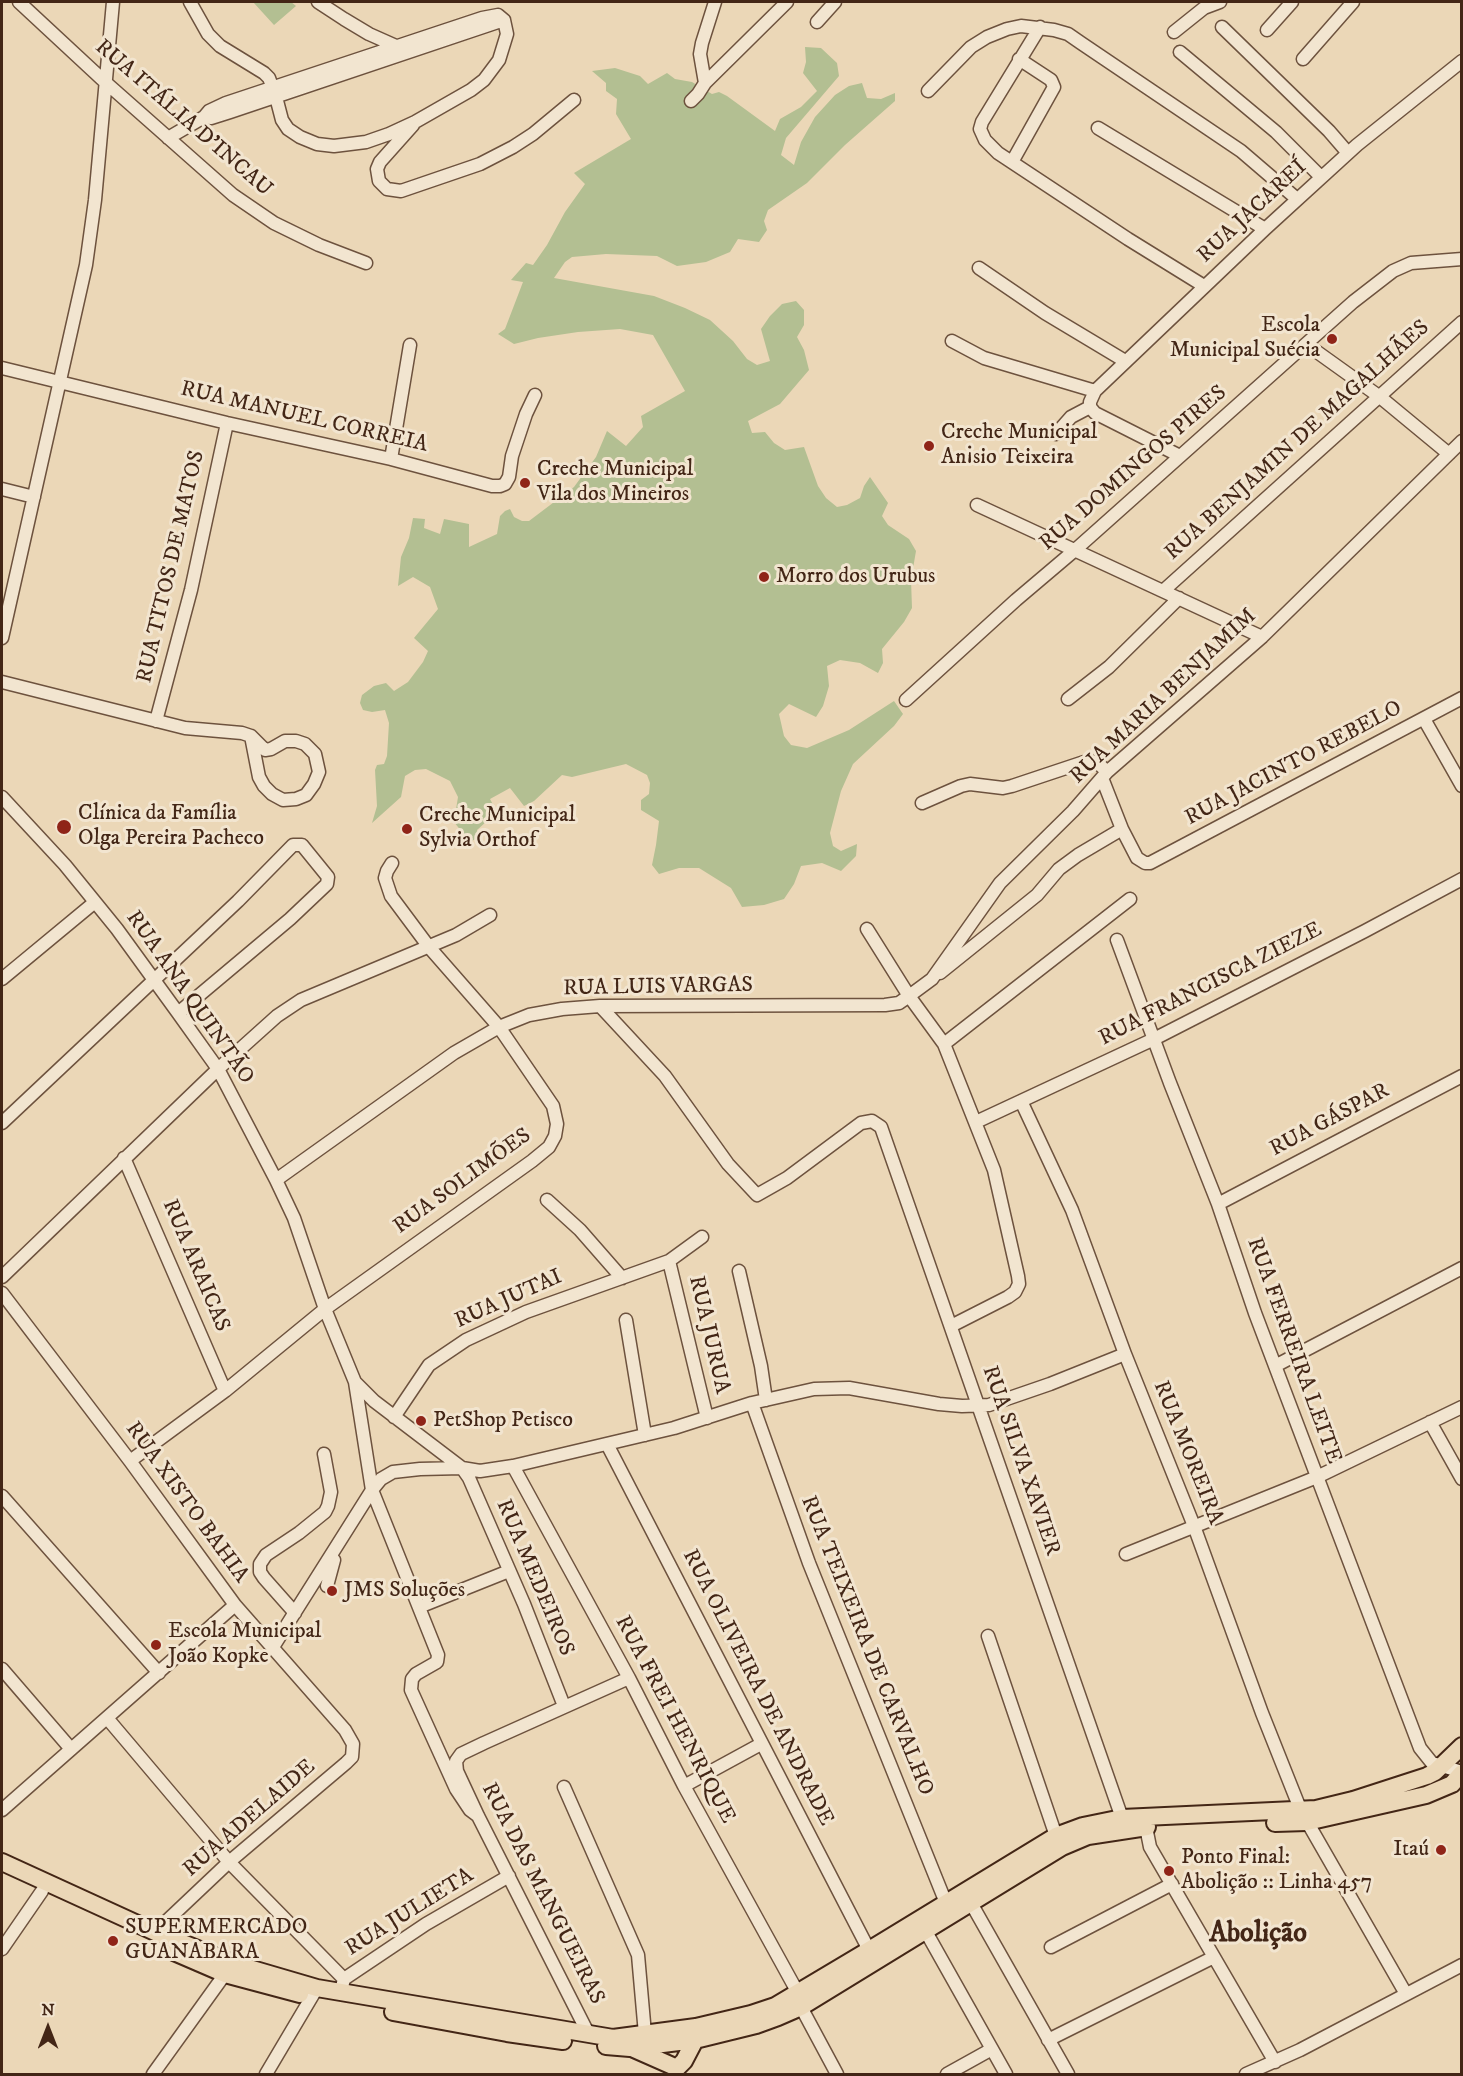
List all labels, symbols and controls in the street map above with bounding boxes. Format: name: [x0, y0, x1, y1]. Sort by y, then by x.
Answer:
street label: RUA ITÁLIA D'INCAU: [89, 35, 277, 203]
street label: RUA JACAREÍ: [1193, 155, 1313, 269]
place label: Escola Municipal Suécia: [1170, 313, 1320, 364]
street label: RUA BENJAMIN DE MAGALHÃES: [1160, 315, 1436, 567]
marker: Escola Municipal Suécia: [1325, 332, 1339, 346]
street label: RUA MANUEL CORREIA: [178, 377, 430, 459]
street label: RUA DOMINGOS PIRES: [1035, 381, 1233, 557]
place label: Creche Municipal An¡sio Teixeira: [941, 420, 1097, 472]
marker: Creche Municipal An¡sio Teixeira: [922, 439, 936, 453]
street label: RUA TITOS DE MATOS: [132, 448, 212, 686]
place label: Creche Municipal Vila dos Mineiros: [537, 457, 693, 508]
marker: Creche Municipal Vila dos Mineiros: [518, 476, 532, 490]
place label: Morro dos Urubus: [776, 564, 935, 590]
marker: Morro dos Urubus: [757, 570, 771, 584]
street label: RUA MARIA BENJAMIM: [1065, 604, 1263, 790]
street label: RUA JACINTO REBELO: [1181, 696, 1407, 832]
place label: Clínica da Família Olga Pereira Pacheco: [78, 801, 264, 852]
place label: Creche Municipal Sylvia Orthof: [419, 803, 575, 854]
marker: Clínica da Família Olga Pereira Pacheco: [55, 818, 73, 836]
marker: Creche Municipal Sylvia Orthof: [400, 822, 414, 836]
street label: RUA ANA QUINTÃO: [119, 906, 259, 1090]
street label: RUA FRANCISCA ZIEZE: [1095, 917, 1327, 1053]
street label: RUA LUIS VARGAS: [563, 973, 753, 1003]
street label: RUA GÁSPAR: [1266, 1079, 1394, 1163]
street label: RUA SOLIMÕES: [389, 1123, 537, 1241]
street label: RUA ARAICAS: [155, 1196, 235, 1336]
street label: RUA FERREIRA LEITE: [1240, 1234, 1346, 1468]
street label: RUA JUTAI: [451, 1265, 567, 1335]
street label: RUA JURUA: [682, 1274, 734, 1396]
street label: RUA SILVA XAVIER: [975, 1363, 1065, 1559]
street label: RUA MOREIRA: [1146, 1377, 1228, 1529]
place label: PetShop Petisco: [433, 1408, 573, 1434]
marker: PetShop Petisco: [414, 1414, 428, 1428]
street label: RUA XISTO BAHIA: [119, 1417, 253, 1589]
street label: RUA TEIXEIRA DE CARVALHO: [794, 1492, 938, 1800]
street label: RUA MEDEIROS: [489, 1496, 579, 1660]
street label: RUA OLIVEIRA DE ANDRADE: [676, 1545, 838, 1831]
place label: JMS Soluções: [344, 1578, 465, 1604]
marker: JMS Soluções: [325, 1584, 339, 1598]
street label: RUA FREI HENRIQUE: [608, 1612, 740, 1828]
place label: Escola Municipal João Kopke: [168, 1619, 321, 1670]
marker: Escola Municipal João Kopke: [149, 1638, 163, 1652]
street label: RUA ADELAIDE: [179, 1755, 321, 1883]
street label: RUA DAS MANGUEIRAS: [475, 1779, 609, 2009]
place label: Itaú: [1393, 1837, 1429, 1863]
marker: Itaú: [1434, 1843, 1448, 1857]
place label: Ponto Final: Abolição :: Linha 457: [1181, 1845, 1372, 1897]
street label: RUA JULIETA: [341, 1863, 479, 1963]
marker: Ponto Final: Abolição :: Linha 457: [1162, 1864, 1176, 1878]
place label: SUPERMERCADO GUANABARA: [125, 1915, 307, 1966]
district label: Abolição: [1209, 1918, 1307, 1952]
marker: SUPERMERCADO GUANABARA: [106, 1934, 120, 1948]
north arrow: [18, 1998, 78, 2058]
text: N: [41, 2000, 55, 2020]

